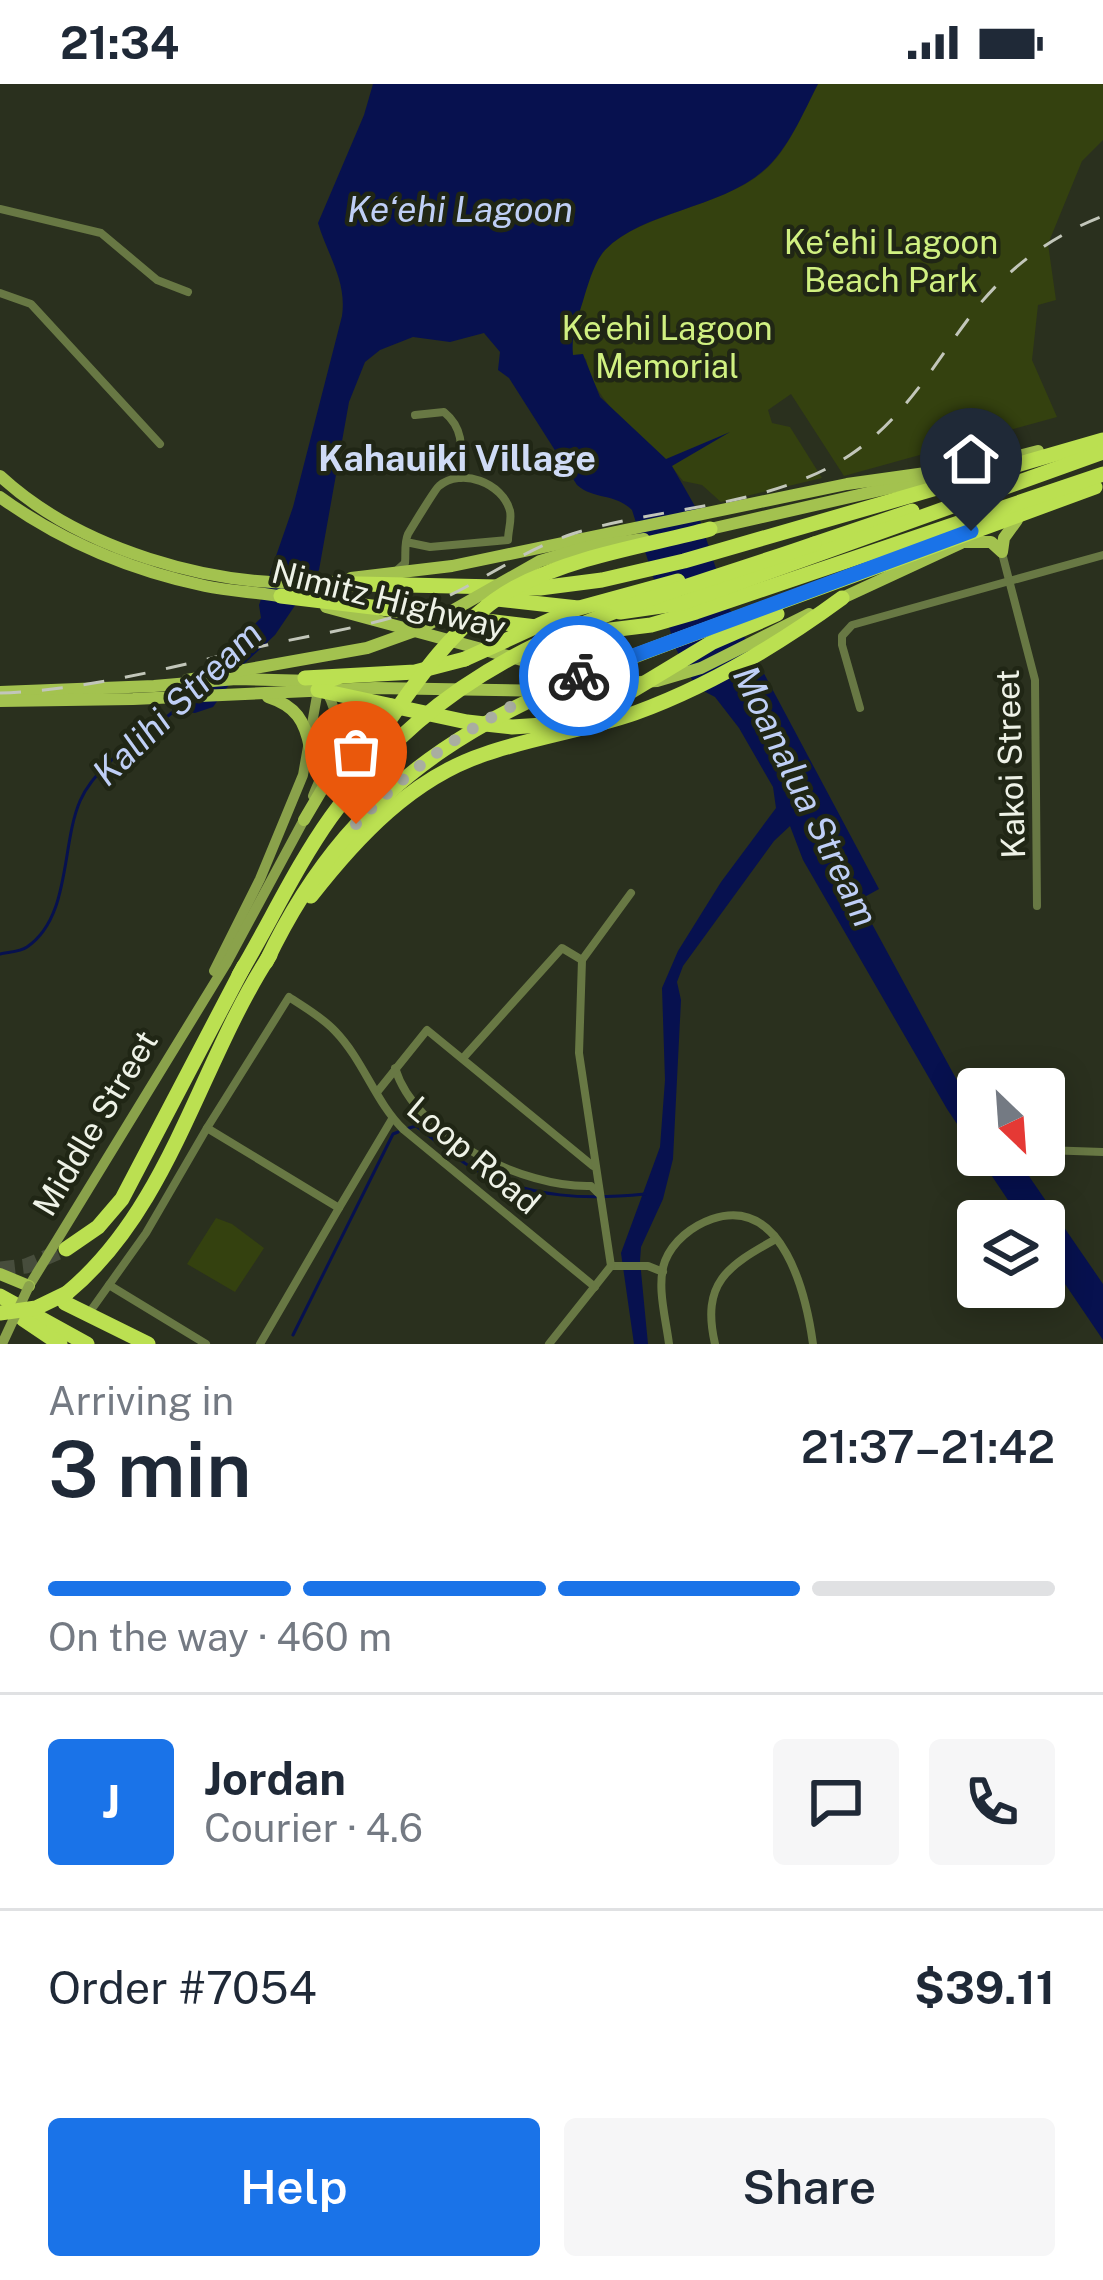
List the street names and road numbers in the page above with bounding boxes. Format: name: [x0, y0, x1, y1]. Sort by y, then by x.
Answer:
street label: Nimitz Highway: [268, 552, 510, 646]
street label: Kakoi Street: [988, 669, 1032, 859]
street label: Middle Street: [25, 1024, 165, 1222]
street label: Loop Road: [400, 1089, 548, 1221]

